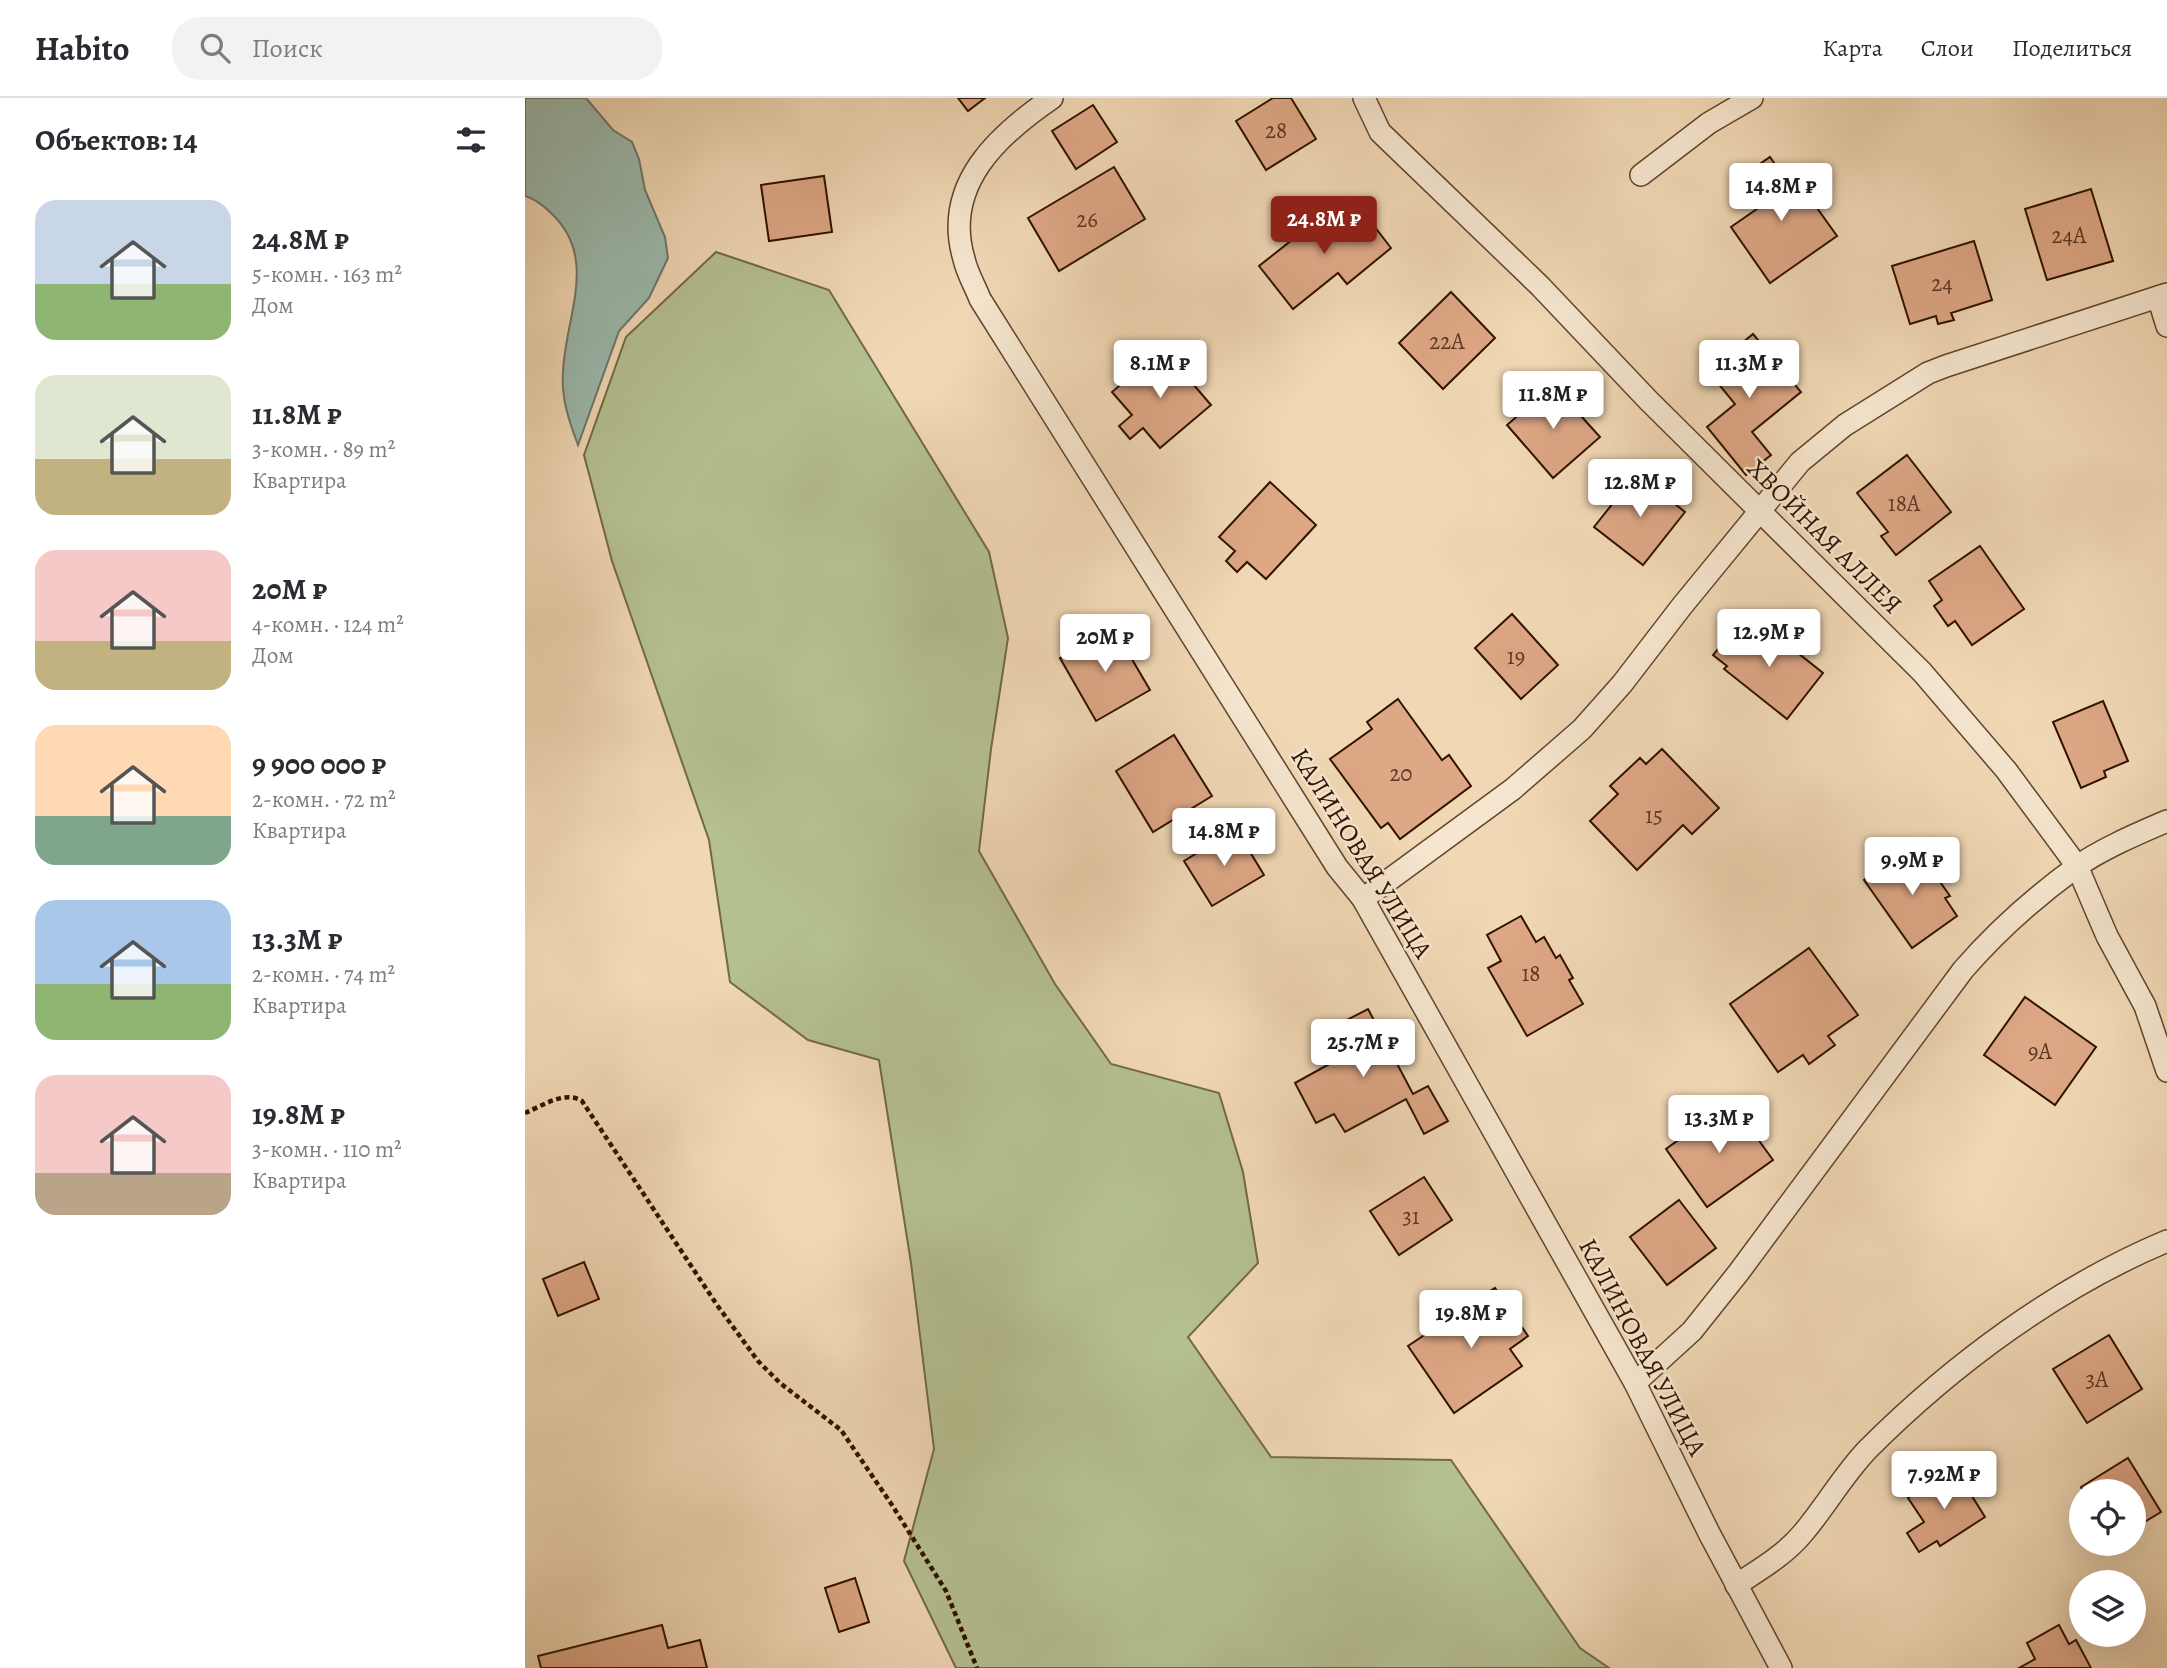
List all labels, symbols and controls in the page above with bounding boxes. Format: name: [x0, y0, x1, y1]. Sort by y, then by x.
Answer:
search box: [172, 17, 662, 80]
text: Habito: [35, 26, 130, 71]
icon: search: [196, 29, 234, 67]
text: Поиск: [252, 31, 323, 66]
text: Карта: [1822, 32, 1883, 64]
text: Слои: [1921, 32, 1974, 64]
text: Поделиться: [2012, 32, 2132, 64]
house number: 28: [1265, 115, 1287, 146]
text: Объектов: 14: [35, 120, 197, 160]
icon: filters: [452, 121, 490, 159]
pin: 14.8M ₽: [1716, 164, 1846, 223]
text: 14.8M ₽: [1745, 170, 1817, 201]
pin: 24.8M ₽: [1259, 197, 1389, 256]
text: 24.8M ₽: [1287, 203, 1361, 234]
house number: 26: [1076, 204, 1098, 235]
text: 24.8M ₽: [252, 219, 349, 259]
house number: 24А: [2052, 220, 2087, 251]
icon: home: [91, 228, 175, 312]
text: 5-комн. · 163 m²: [252, 259, 402, 290]
house number: 24: [1931, 268, 1953, 299]
text: Дом: [252, 290, 294, 321]
house number: 22А: [1429, 326, 1465, 357]
pin: 8.1M ₽: [1103, 341, 1217, 400]
pin: 11.3M ₽: [1684, 341, 1814, 400]
text: 8.1M ₽: [1130, 347, 1190, 378]
text: 11.3M ₽: [1715, 347, 1783, 378]
pin: 11.8M ₽: [1488, 372, 1618, 431]
text: 11.8M ₽: [1519, 378, 1587, 409]
text: 11.8M ₽: [252, 394, 342, 434]
icon: home: [91, 403, 175, 487]
text: 3-комн. · 89 m²: [252, 434, 395, 465]
street label: ХВОЙНАЯ АЛЛЕЯ: [1739, 451, 1910, 622]
pin: 12.8M ₽: [1575, 460, 1705, 519]
text: Квартира: [252, 465, 347, 496]
text: 12.8M ₽: [1604, 466, 1676, 497]
house number: 18А: [1888, 488, 1921, 519]
text: 20M ₽: [252, 569, 327, 609]
icon: home: [91, 578, 175, 662]
text: 4-комн. · 124 m²: [252, 609, 404, 640]
pin: 12.9M ₽: [1704, 610, 1834, 669]
pin: 20M ₽: [1056, 614, 1154, 674]
text: 12.9M ₽: [1733, 616, 1805, 647]
text: 20M ₽: [1076, 621, 1134, 652]
text: Дом: [252, 640, 294, 671]
house number: 19: [1507, 641, 1525, 672]
street label: КАЛИНОВАЯ УЛИЦА: [1283, 741, 1441, 966]
text: 9 900 000 ₽: [252, 744, 386, 784]
icon: home: [91, 753, 175, 837]
house number: 20: [1389, 758, 1413, 789]
text: 2-комн. · 72 m²: [252, 784, 396, 815]
house number: 15: [1645, 800, 1663, 831]
pin: 14.8M ₽: [1159, 808, 1289, 868]
text: Квартира: [252, 815, 347, 846]
text: 14.8M ₽: [1188, 815, 1260, 846]
pin: 9.9M ₽: [1855, 838, 1969, 897]
text: 9.9M ₽: [1881, 844, 1943, 875]
text: 13.3M ₽: [252, 919, 342, 959]
icon: home: [91, 928, 175, 1012]
house number: 18: [1521, 958, 1541, 989]
text: 2-комн. · 74 m²: [252, 959, 395, 990]
text: Квартира: [252, 990, 347, 1021]
pin: 25.7M ₽: [1298, 1020, 1428, 1079]
text: 25.7M ₽: [1327, 1026, 1399, 1057]
house number: 9А: [2028, 1036, 2053, 1067]
text: 19.8M ₽: [252, 1094, 345, 1134]
pin: 13.3M ₽: [1654, 1096, 1784, 1155]
text: 13.3M ₽: [1684, 1102, 1754, 1133]
icon: home: [91, 1103, 175, 1187]
text: 3-комн. · 110 m²: [252, 1134, 402, 1165]
text: Квартира: [252, 1165, 347, 1196]
house number: 31: [1402, 1201, 1420, 1232]
street label: КАЛИНОВАЯ УЛИЦА: [1570, 1232, 1715, 1463]
pin: 19.8M ₽: [1406, 1290, 1536, 1350]
text: 19.8M ₽: [1435, 1297, 1507, 1328]
house number: 3А: [2085, 1364, 2109, 1395]
pin: 7.92M ₽: [1879, 1452, 2009, 1511]
text: 7.92M ₽: [1908, 1458, 1980, 1489]
map controls: [2069, 1479, 2146, 1647]
button: locate: [2069, 1479, 2146, 1556]
button: layers: [2069, 1570, 2146, 1647]

